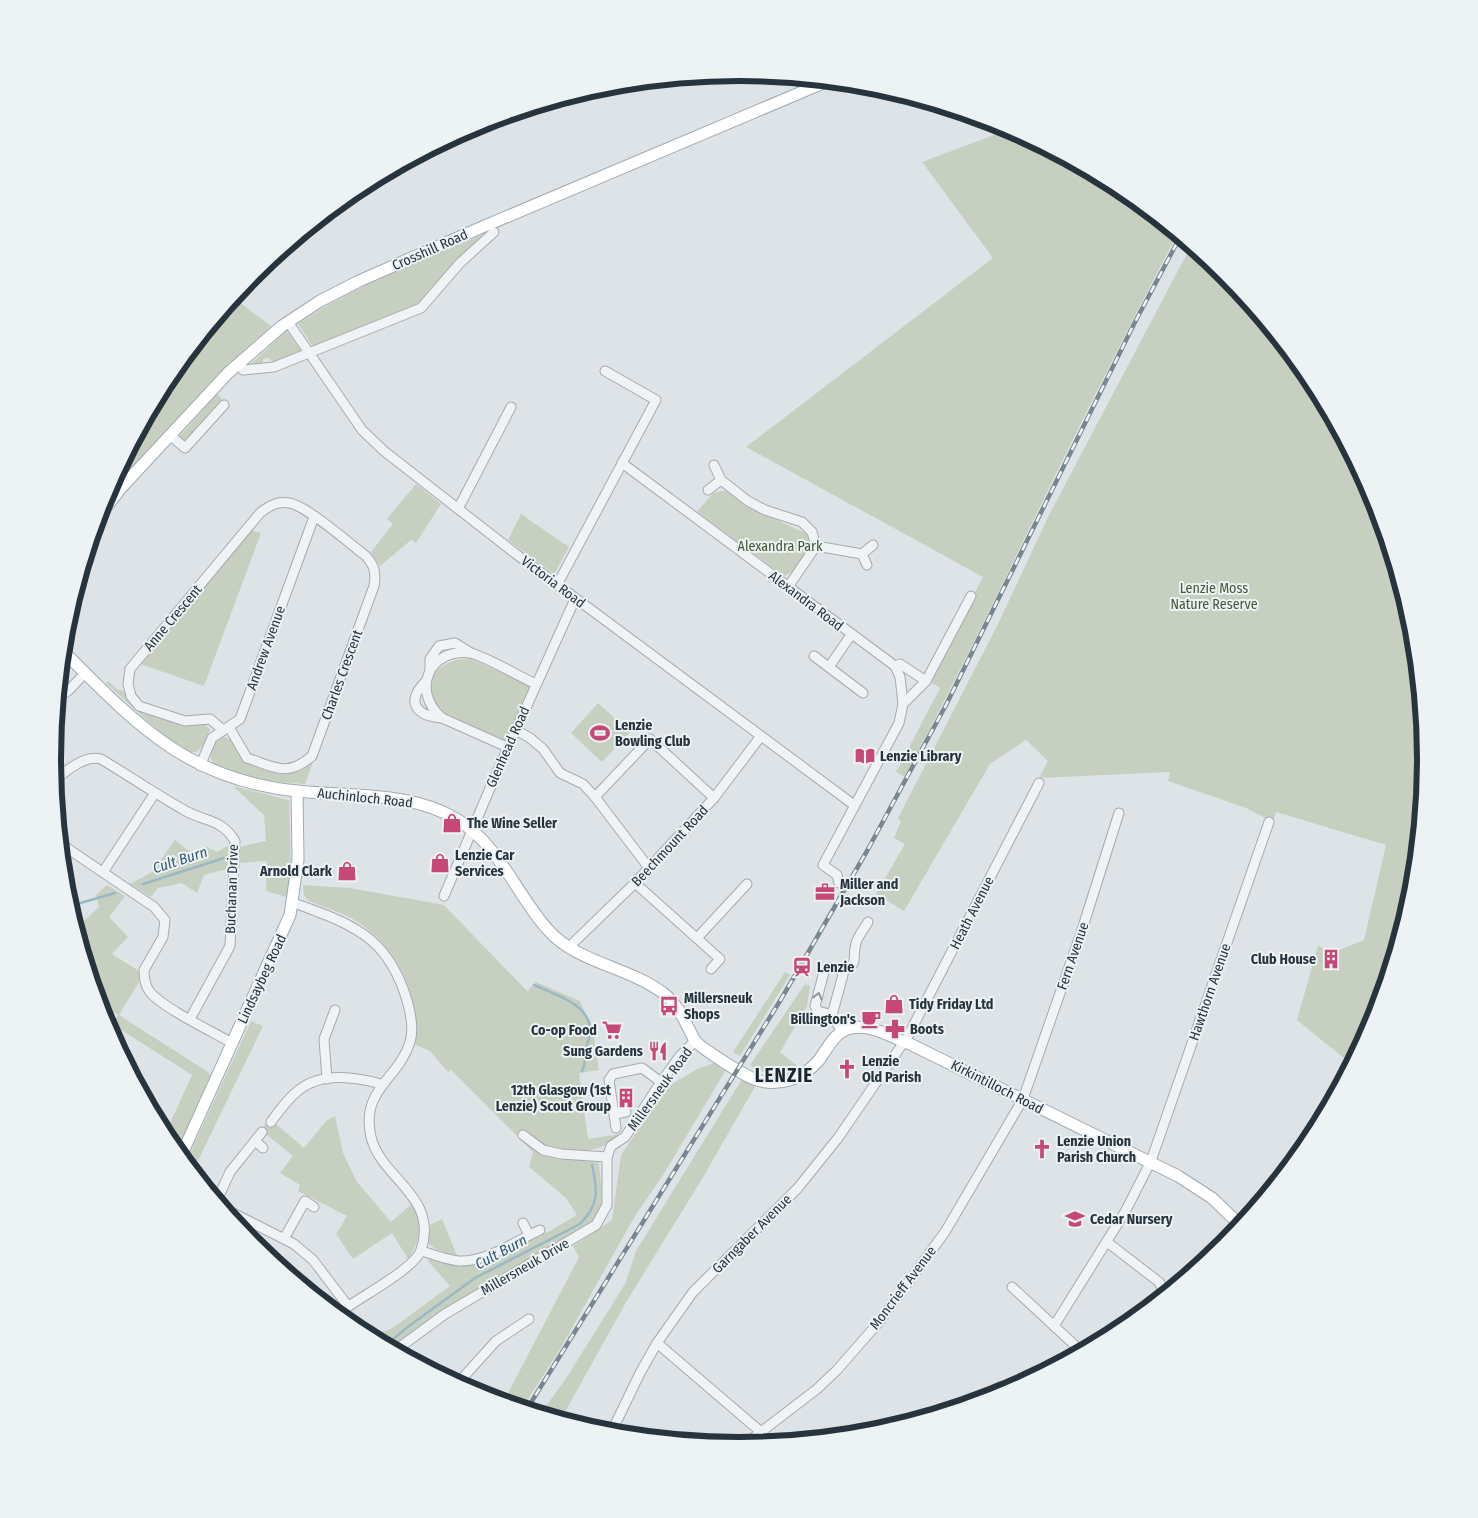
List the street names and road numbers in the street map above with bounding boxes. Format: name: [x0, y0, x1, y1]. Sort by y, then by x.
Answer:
street label: Crosshill Road: [389, 226, 471, 274]
street label: Victoria Road: [518, 552, 588, 612]
street label: Alexandra Road: [765, 567, 847, 635]
street label: Anne Crescent: [140, 581, 206, 655]
street label: Andrew Avenue: [243, 604, 289, 692]
street label: Charles Crescent: [318, 627, 366, 722]
street label: Glenhead Road: [483, 704, 533, 790]
street label: Auchinloch Road: [317, 785, 413, 811]
street label: Beechmount Road: [628, 802, 712, 890]
street label: Buchanan Drive: [222, 844, 242, 934]
street label: Heath Avenue: [946, 874, 998, 952]
street label: Fern Avenue: [1054, 920, 1092, 992]
street label: Lindsaybeg Road: [234, 932, 290, 1026]
street label: Hawthorn Avenue: [1185, 941, 1235, 1043]
street label: Millersneuk Road: [624, 1044, 696, 1134]
street label: Kirkintilloch Road: [948, 1056, 1046, 1118]
street label: Garngaber Avenue: [709, 1191, 795, 1277]
street label: Millersneuk Drive: [478, 1235, 572, 1299]
street label: Moncrieff Avenue: [866, 1243, 940, 1333]

